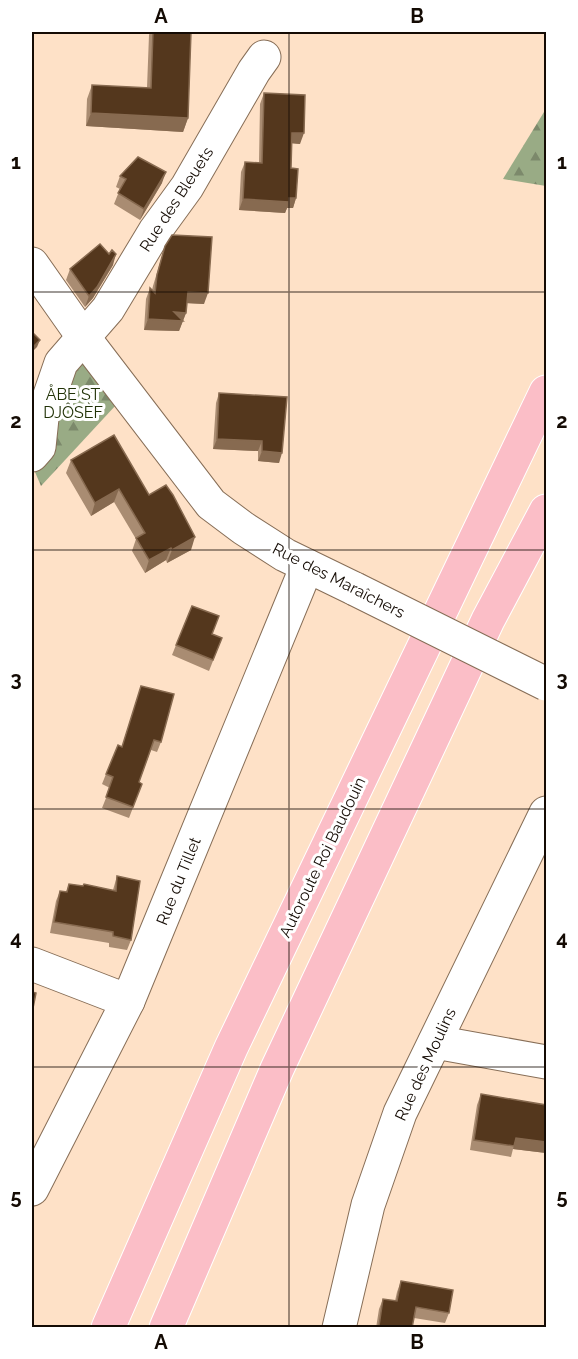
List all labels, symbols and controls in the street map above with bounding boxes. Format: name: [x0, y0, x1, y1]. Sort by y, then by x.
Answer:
text: A: [154, 4, 168, 28]
text: B: [410, 4, 424, 28]
street label: Rue des Bleuets: [136, 143, 217, 255]
text: 1: [11, 150, 21, 174]
text: 1: [557, 150, 567, 174]
park label: ÅBE ST DJÔSÈF: [43, 384, 103, 422]
text: 2: [10, 409, 22, 433]
text: 2: [556, 409, 568, 433]
street label: Rue des Maraîchers: [270, 539, 408, 622]
text: 3: [10, 667, 22, 691]
text: 3: [556, 667, 568, 691]
street label: Autoroute Roi Baudouin: [275, 774, 370, 940]
street label: Rue du Tillet: [152, 834, 205, 928]
text: 4: [10, 926, 22, 950]
text: 4: [556, 926, 568, 950]
street label: Rue des Moulins: [391, 1005, 460, 1124]
text: 5: [10, 1185, 22, 1209]
text: 5: [556, 1185, 568, 1209]
text: A: [154, 1330, 168, 1354]
text: B: [410, 1330, 424, 1354]

